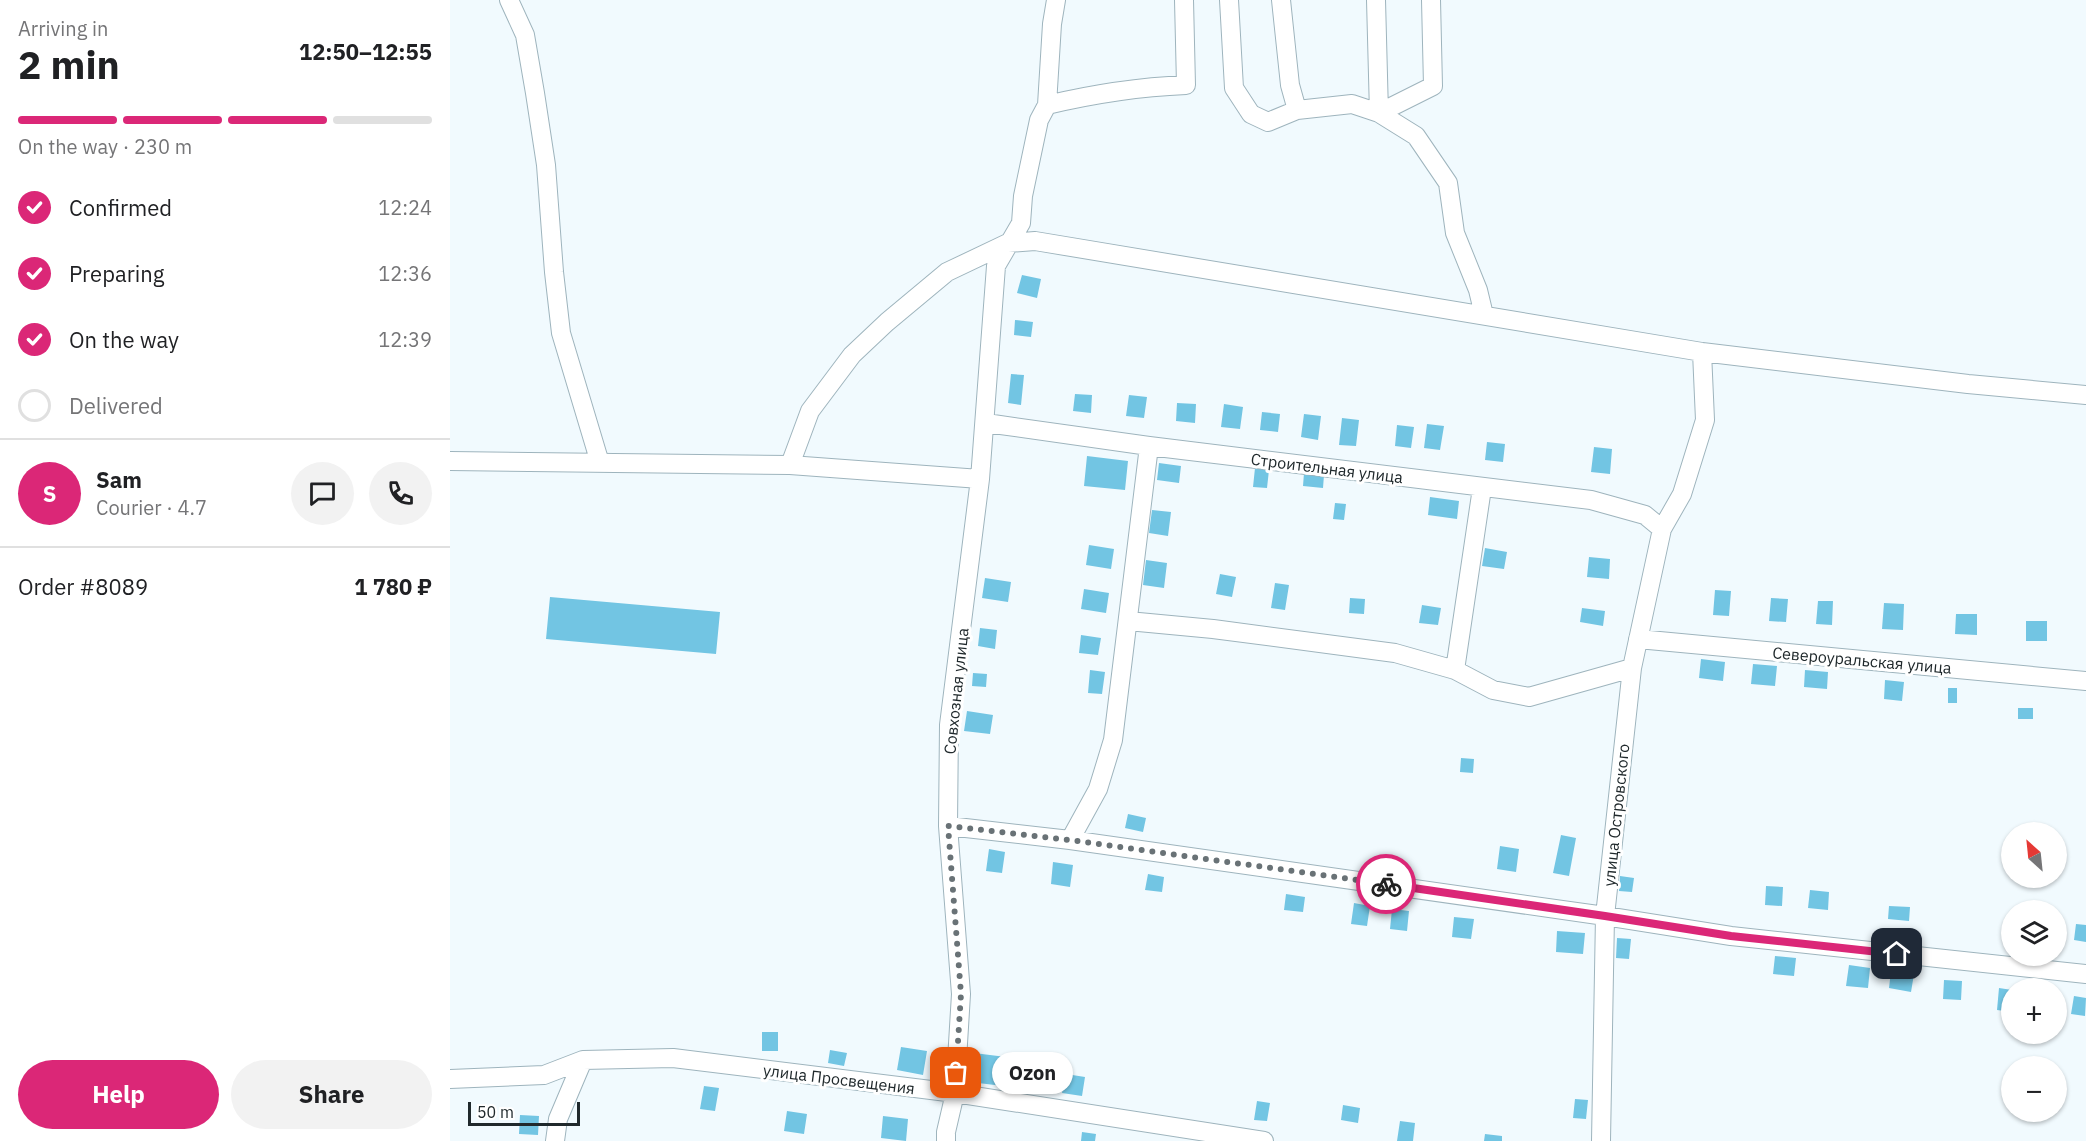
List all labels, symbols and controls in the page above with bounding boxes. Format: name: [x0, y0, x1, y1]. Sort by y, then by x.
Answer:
text: Arriving in: [18, 15, 108, 42]
text: 12:50–12:55: [299, 37, 432, 66]
text: 2 min: [18, 39, 120, 90]
text: On the way · 230 m: [18, 133, 192, 160]
icon: check: [18, 191, 51, 224]
text: Confirmed: [69, 193, 172, 222]
text: 12:24: [378, 194, 432, 221]
icon: check: [18, 257, 51, 290]
text: Preparing: [69, 259, 164, 288]
text: 12:36: [378, 260, 432, 287]
icon: check: [18, 323, 51, 356]
text: On the way: [69, 325, 179, 354]
text: 12:39: [378, 326, 432, 353]
text: Delivered: [69, 391, 163, 420]
street label: Строительная улица: [1250, 449, 1405, 487]
button: chat: [291, 462, 354, 525]
button: phone: [369, 462, 432, 525]
text: Sam: [96, 465, 142, 494]
text: S: [43, 479, 56, 508]
text: Courier · 4.7: [96, 494, 207, 521]
text: Order #8089: [18, 572, 148, 601]
text: 1 780 ₽: [354, 572, 432, 601]
street label: Совхозная улица: [939, 626, 973, 755]
street label: Североуральская улица: [1772, 642, 1953, 678]
street label: улица Островского: [1599, 743, 1633, 887]
north arrow: [2001, 822, 2067, 888]
map controls: [2001, 822, 2067, 1122]
courier: [1356, 854, 1416, 914]
icon: bike: [1370, 868, 1403, 901]
button: layers: [2001, 900, 2067, 966]
pin: [1871, 928, 1922, 979]
icon: home: [1880, 937, 1913, 970]
button: +: [2001, 978, 2067, 1044]
pin: [930, 1047, 981, 1098]
callout: Ozon: [992, 1052, 1073, 1094]
icon: bag: [939, 1056, 972, 1089]
button: −: [2001, 1056, 2067, 1122]
text: Ozon: [1009, 1059, 1056, 1086]
button: Help: [18, 1060, 219, 1129]
button: Share: [231, 1060, 432, 1129]
street label: улица Просвещения: [762, 1060, 916, 1098]
scale bar: [468, 1099, 580, 1126]
text: 50 m: [477, 1102, 514, 1122]

